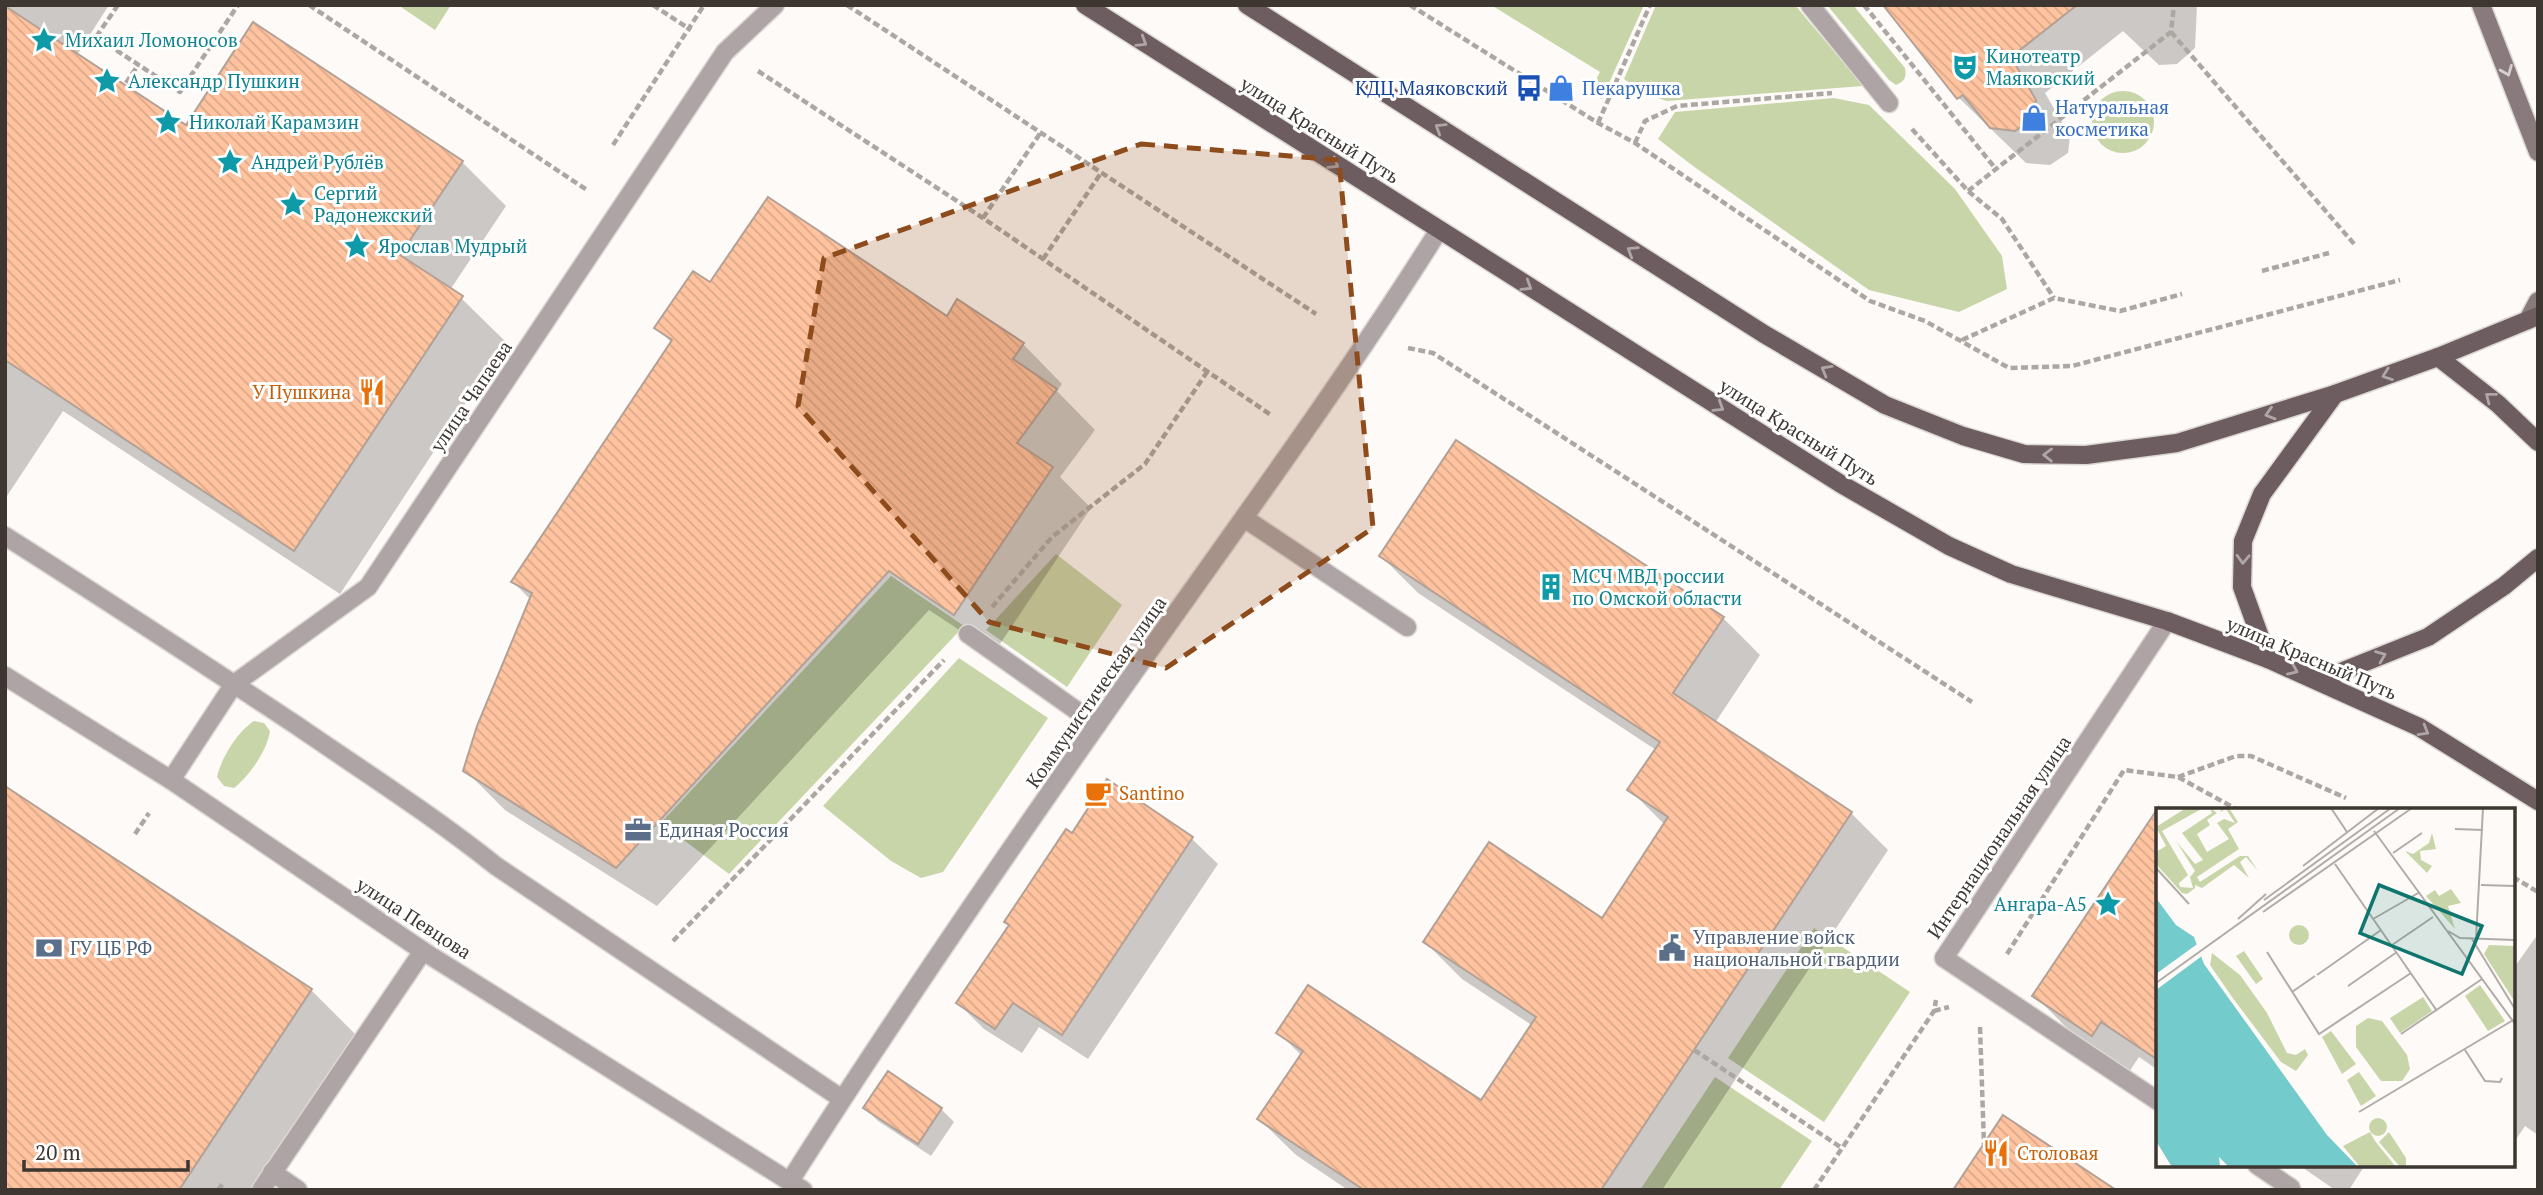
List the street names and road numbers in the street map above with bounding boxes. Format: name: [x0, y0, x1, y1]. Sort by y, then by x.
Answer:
street label: улица Красный Путь: [1235, 70, 1404, 189]
street label: улица Чапаева: [424, 335, 517, 457]
street label: улица Красный Путь: [1714, 372, 1883, 491]
street label: Коммунистическая улица: [1020, 591, 1172, 792]
street label: улица Красный Путь: [2222, 610, 2401, 705]
street label: Интернациональная улица: [1921, 730, 2076, 943]
street label: улица Певцова: [351, 871, 477, 964]

